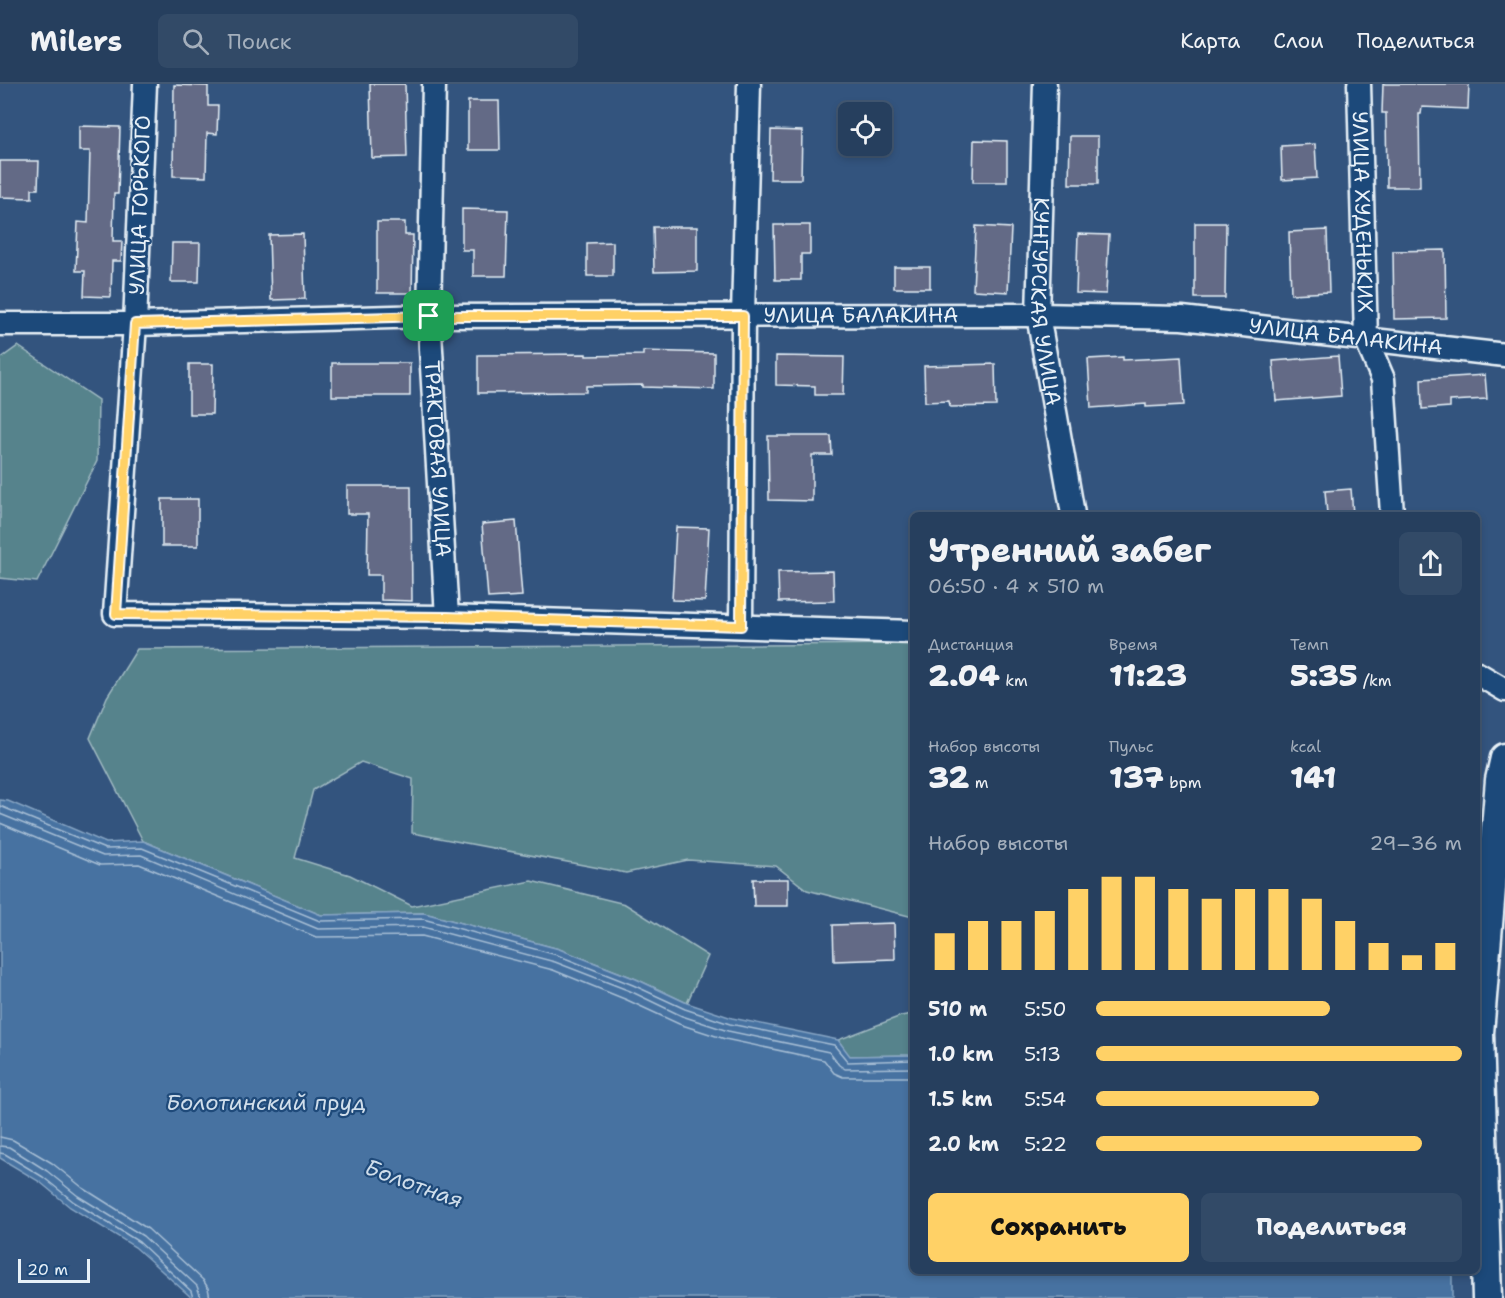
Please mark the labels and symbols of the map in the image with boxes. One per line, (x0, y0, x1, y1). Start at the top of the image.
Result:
street label: УЛИЦА ХУДЕНЬКИХ (1346, 111, 1379, 313)
street label: УЛИЦА ГОРЬКОГО (123, 115, 157, 295)
street label: КУНГУРСКАЯ УЛИЦА (1024, 197, 1068, 408)
pin (403, 290, 454, 341)
street label: УЛИЦА БАЛАКИНА (763, 301, 958, 329)
street label: УЛИЦА БАЛАКИНА (1247, 312, 1444, 362)
street label: ТРАКТОВАЯ УЛИЦА (418, 359, 457, 558)
water label: Болотинский пруд (166, 1088, 366, 1117)
water label: Болотная (361, 1152, 467, 1215)
scale bar (18, 1256, 90, 1284)

